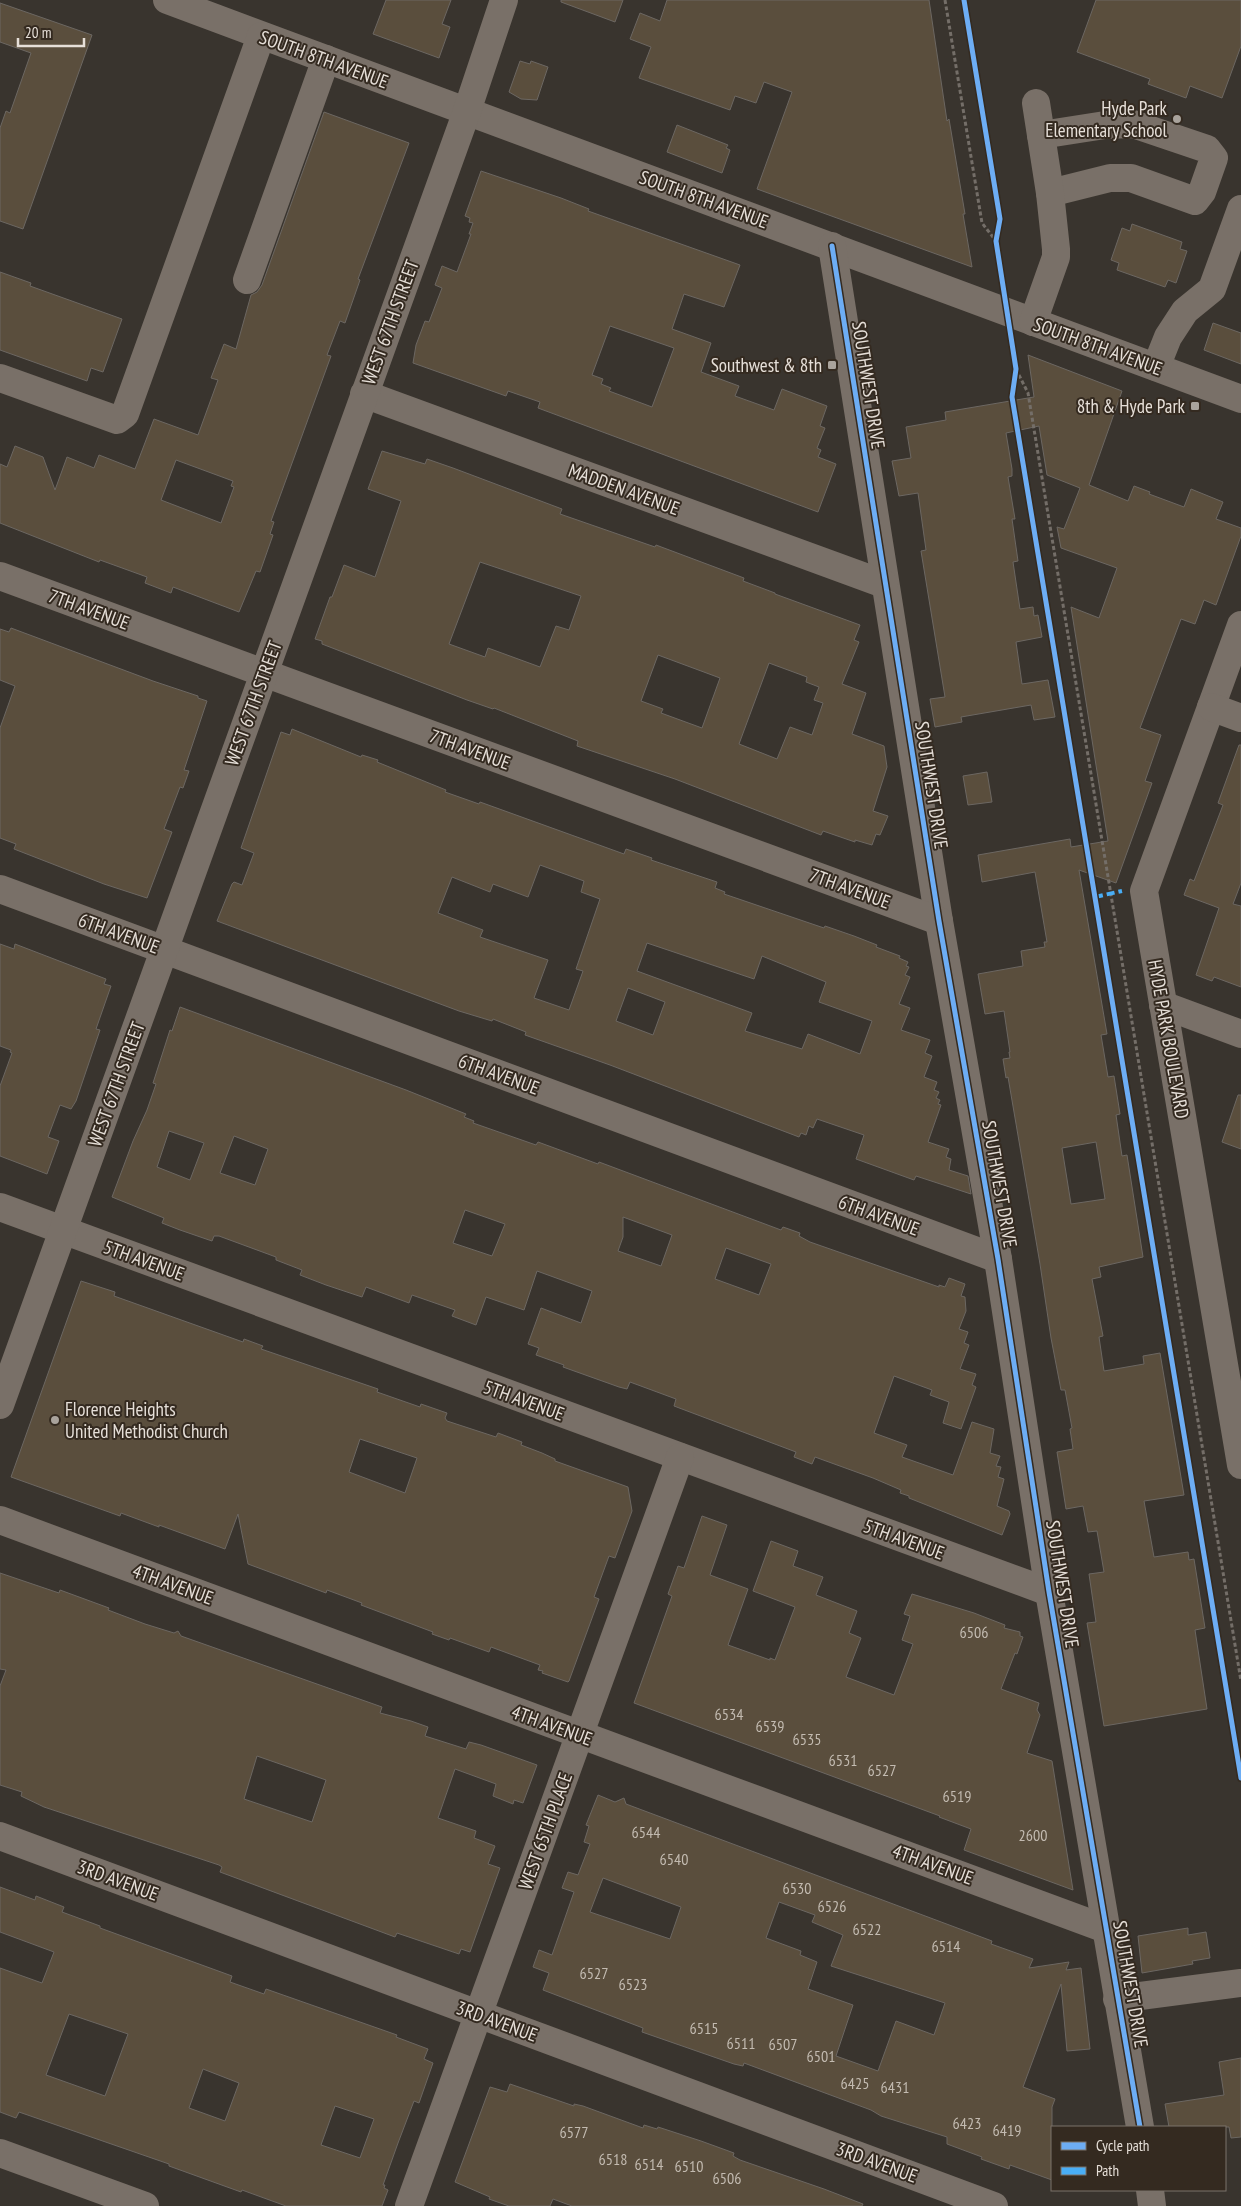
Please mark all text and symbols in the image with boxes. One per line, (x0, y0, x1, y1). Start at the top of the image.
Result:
scale bar (18, 15, 84, 47)
text: 20 m (25, 23, 51, 42)
street label: SOUTH 8TH AVENUE (256, 25, 392, 93)
place label: Hyde Park Elementary School (1045, 96, 1168, 142)
marker: Hyde Park Elementary School (1171, 113, 1183, 125)
street label: SOUTH 8TH AVENUE (636, 165, 772, 233)
street label: WEST 67TH STREET (356, 256, 424, 388)
street label: SOUTH 8TH AVENUE (1030, 312, 1166, 380)
street label: SOUTHWEST DRIVE (847, 320, 891, 450)
place label: Southwest & 8th (711, 353, 822, 377)
marker: Southwest & 8th (826, 359, 838, 371)
place label: 8th & Hyde Park (1077, 394, 1186, 418)
marker: 8th & Hyde Park (1189, 400, 1201, 412)
street label: MADDEN AVENUE (565, 458, 683, 520)
street label: 7TH AVENUE (45, 583, 133, 635)
street label: WEST 67TH STREET (219, 637, 287, 769)
street label: SOUTHWEST DRIVE (910, 720, 954, 850)
street label: 7TH AVENUE (426, 723, 514, 775)
street label: 7TH AVENUE (806, 862, 894, 914)
street label: 6TH AVENUE (75, 907, 163, 959)
street label: HYDE PARK BOULEVARD (1143, 958, 1195, 1120)
street label: WEST 67TH STREET (82, 1018, 150, 1150)
street label: 6TH AVENUE (455, 1048, 543, 1100)
street label: SOUTHWEST DRIVE (977, 1119, 1023, 1249)
street label: 6TH AVENUE (835, 1189, 923, 1241)
street label: 5TH AVENUE (100, 1234, 188, 1286)
street label: 5TH AVENUE (480, 1374, 568, 1426)
place label: Florence Heights United Methodist Church (65, 1397, 228, 1443)
marker: Florence Heights United Methodist Church (49, 1414, 61, 1426)
street label: 5TH AVENUE (860, 1513, 948, 1565)
street label: SOUTHWEST DRIVE (1041, 1519, 1085, 1649)
street label: 4TH AVENUE (129, 1558, 217, 1610)
house number: 6506 (960, 1622, 988, 1642)
street label: 4TH AVENUE (508, 1699, 596, 1751)
house number: 6534 (715, 1704, 743, 1724)
house number: 6539 (756, 1716, 784, 1736)
house number: 6535 (793, 1729, 821, 1749)
house number: 6531 (829, 1750, 857, 1770)
house number: 6527 (868, 1760, 896, 1780)
street label: WEST 65TH PLACE (513, 1769, 577, 1893)
house number: 6519 (943, 1786, 971, 1806)
house number: 6544 (632, 1822, 660, 1842)
house number: 2600 (1019, 1825, 1047, 1845)
street label: 4TH AVENUE (889, 1838, 977, 1890)
house number: 6540 (660, 1849, 688, 1869)
street label: 3RD AVENUE (74, 1854, 162, 1906)
house number: 6530 (783, 1878, 811, 1898)
house number: 6526 (818, 1896, 846, 1916)
house number: 6522 (853, 1919, 881, 1939)
street label: SOUTHWEST DRIVE (1108, 1919, 1154, 2049)
house number: 6514 (932, 1936, 960, 1956)
house number: 6527 (580, 1963, 608, 1983)
house number: 6523 (619, 1974, 647, 1994)
street label: 3RD AVENUE (453, 1995, 541, 2047)
house number: 6515 (690, 2018, 718, 2038)
house number: 6511 (727, 2033, 755, 2053)
house number: 6507 (769, 2034, 797, 2054)
house number: 6501 (807, 2046, 835, 2066)
house number: 6425 (841, 2073, 869, 2093)
house number: 6431 (881, 2077, 909, 2097)
house number: 6423 (953, 2113, 981, 2133)
house number: 6419 (993, 2120, 1021, 2140)
house number: 6577 (560, 2122, 588, 2142)
legend (1051, 2126, 1226, 2191)
street label: 3RD AVENUE (833, 2136, 921, 2188)
text: Cycle path (1096, 2136, 1149, 2155)
house number: 6518 (599, 2149, 627, 2169)
house number: 6514 (635, 2154, 663, 2174)
house number: 6510 (675, 2156, 703, 2176)
text: Path (1096, 2161, 1119, 2180)
house number: 6506 (713, 2168, 741, 2188)

